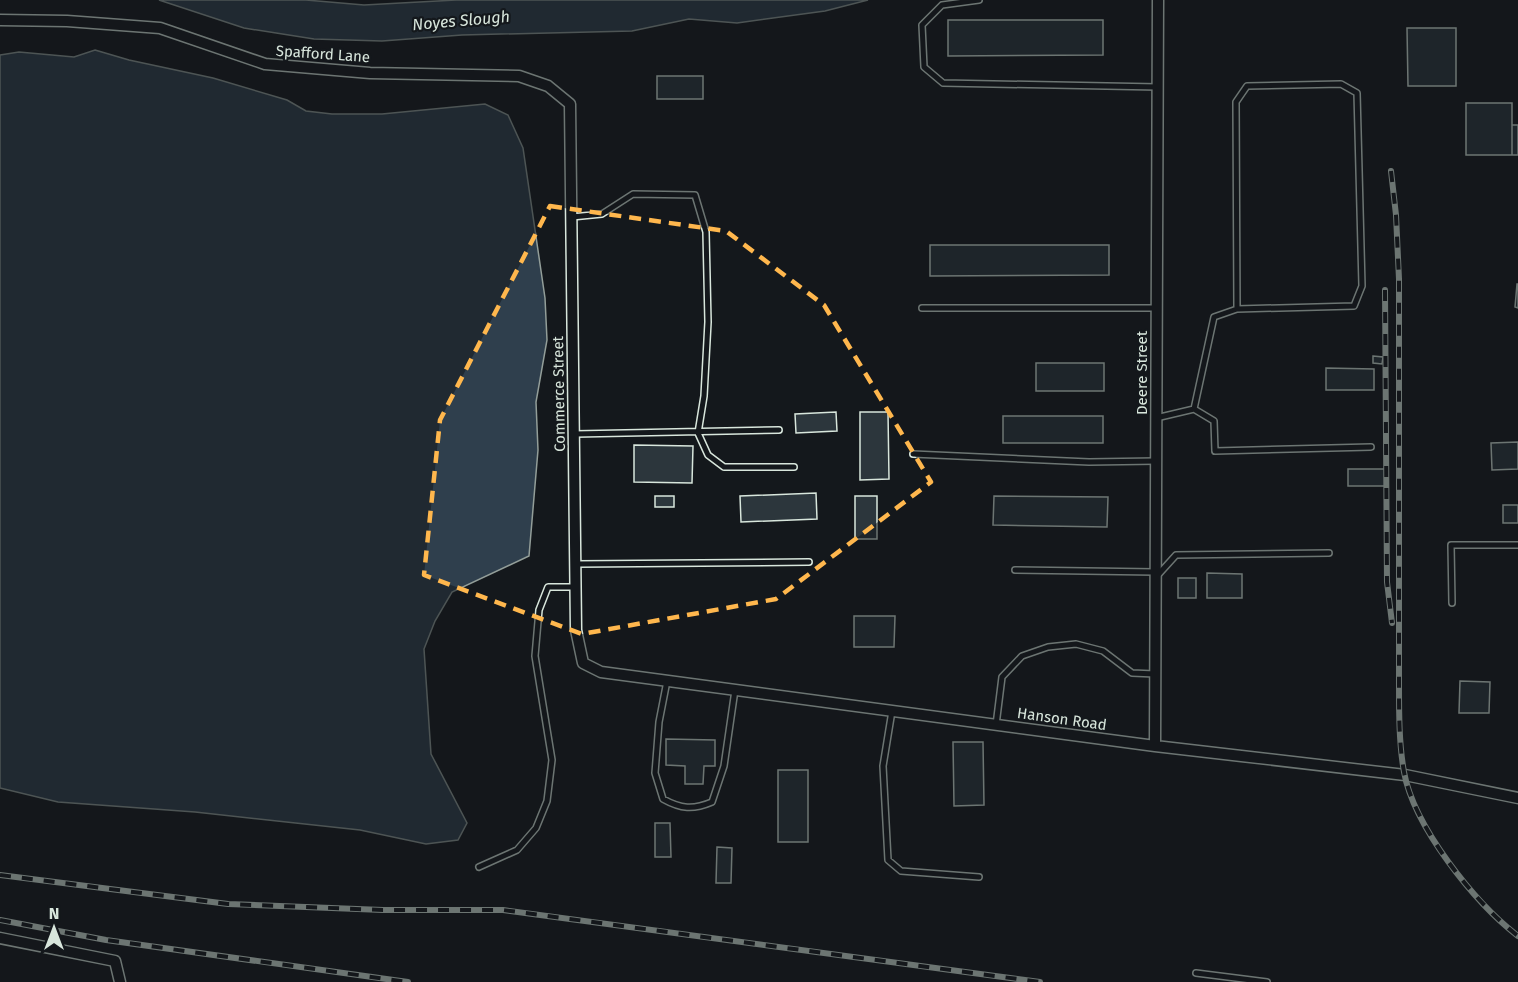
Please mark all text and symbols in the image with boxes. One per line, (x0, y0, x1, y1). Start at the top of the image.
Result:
water label: Noyes Slough (412, 7, 511, 34)
street label: Spafford Lane (275, 42, 371, 66)
street label: Deere Street (1133, 330, 1151, 415)
street label: Commerce Street (549, 335, 569, 452)
street label: Hanson Road (1016, 704, 1108, 734)
north arrow (24, 898, 84, 958)
text: N (49, 904, 59, 923)

